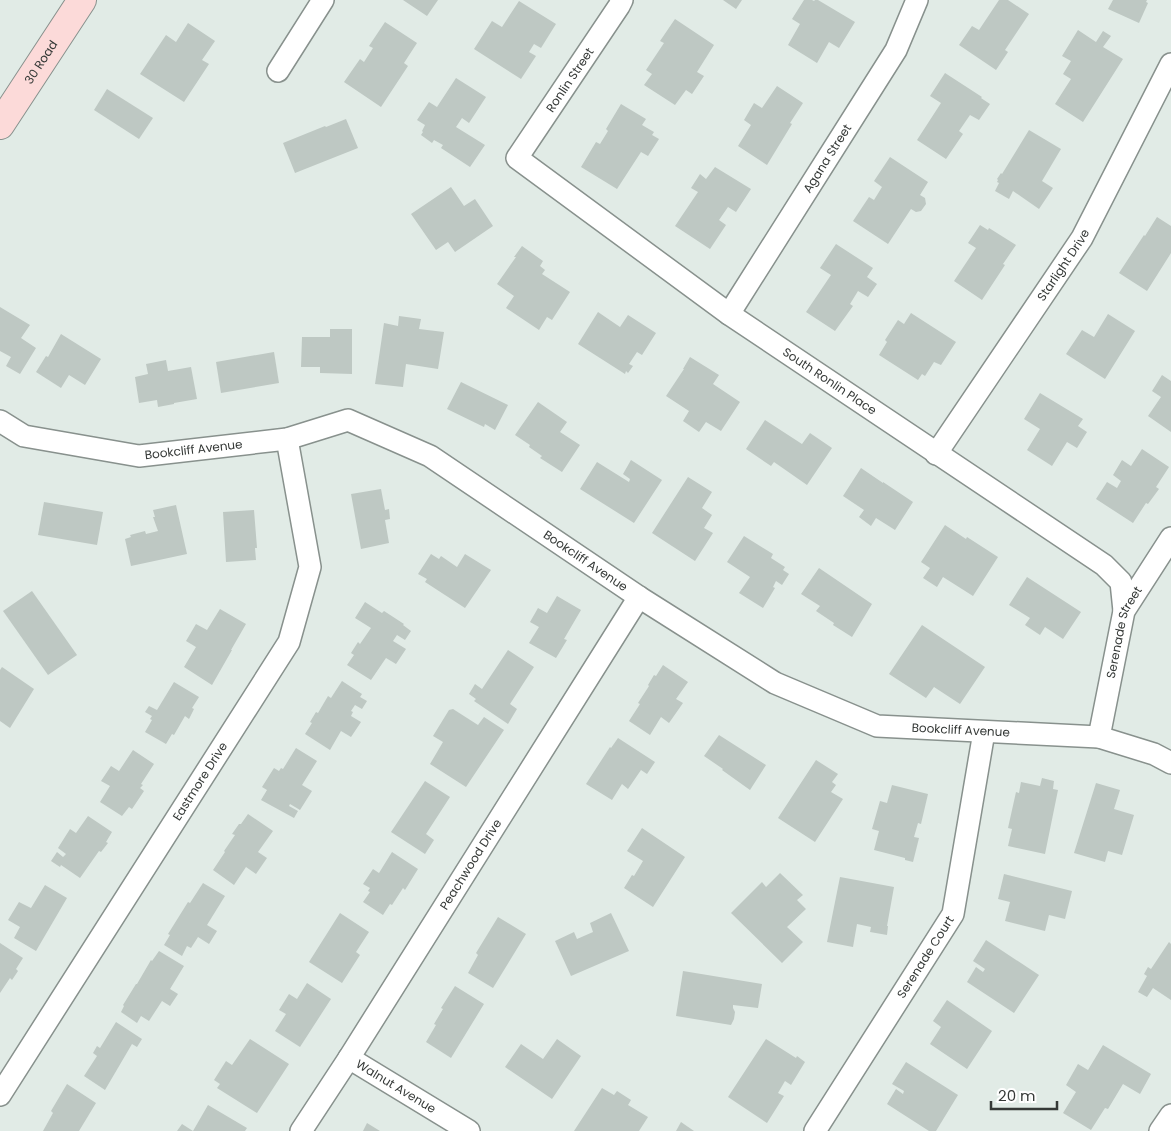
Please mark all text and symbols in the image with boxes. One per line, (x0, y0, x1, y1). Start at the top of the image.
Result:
street label: 30 Road (20, 37, 61, 87)
street label: Ronlin Street (542, 44, 597, 115)
street label: Agana Street (799, 120, 855, 196)
street label: Starlight Drive (1033, 226, 1093, 304)
street label: South Ronlin Place (779, 343, 880, 419)
street label: Bookcliff Avenue (144, 435, 243, 463)
street label: Bookcliff Avenue (540, 526, 631, 595)
street label: Serenade Street (1102, 583, 1146, 680)
street label: Bookcliff Avenue (911, 719, 1010, 741)
street label: Eastmore Drive (168, 739, 231, 824)
street label: Peachwood Drive (435, 816, 505, 913)
street label: Serenade Court (893, 912, 958, 1001)
street label: Walnut Avenue (353, 1055, 439, 1117)
scale bar (991, 1078, 1057, 1110)
text: 20 m (998, 1085, 1036, 1106)

